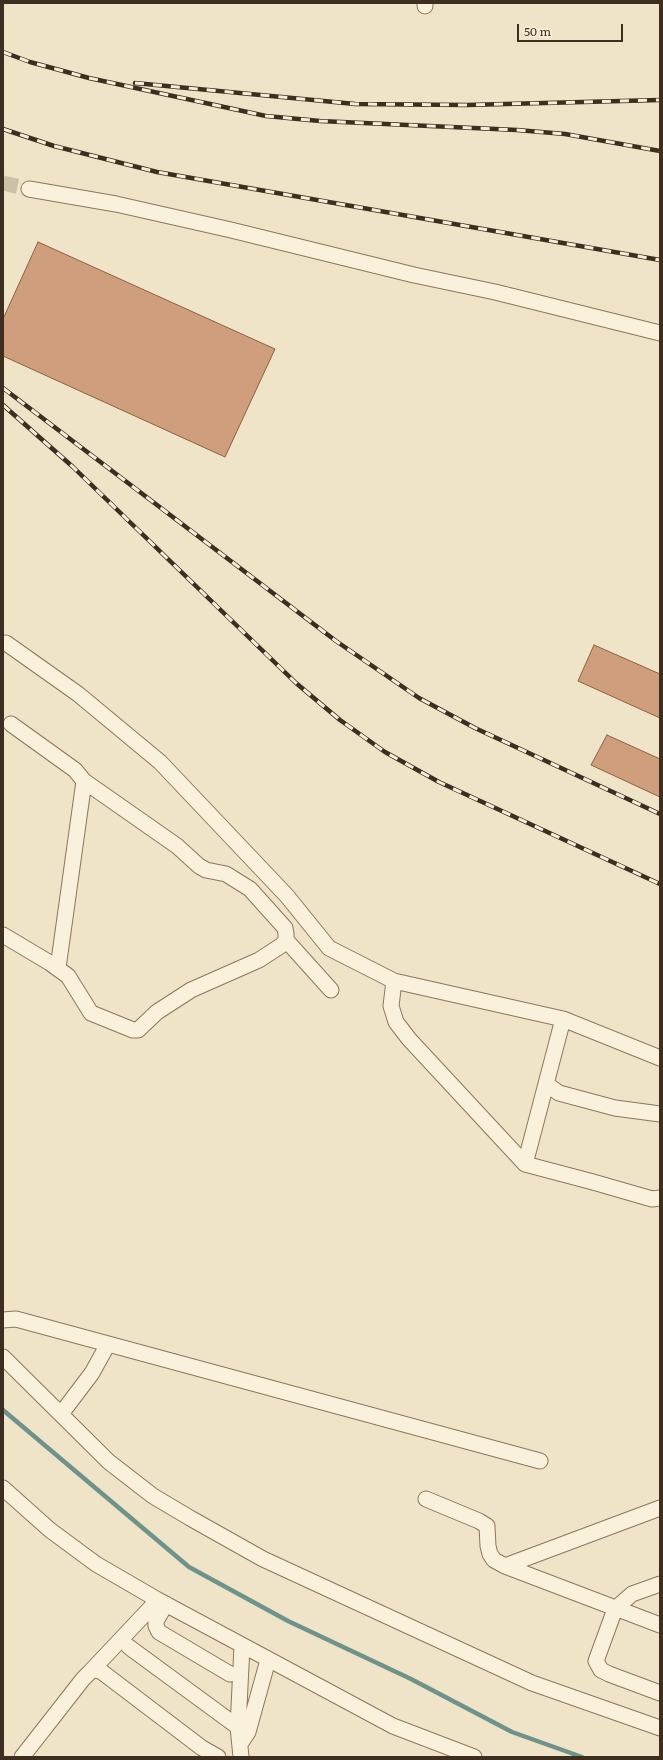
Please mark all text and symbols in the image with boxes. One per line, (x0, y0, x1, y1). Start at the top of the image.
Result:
scale bar (519, 16, 625, 42)
text: 50 m (524, 22, 551, 40)

